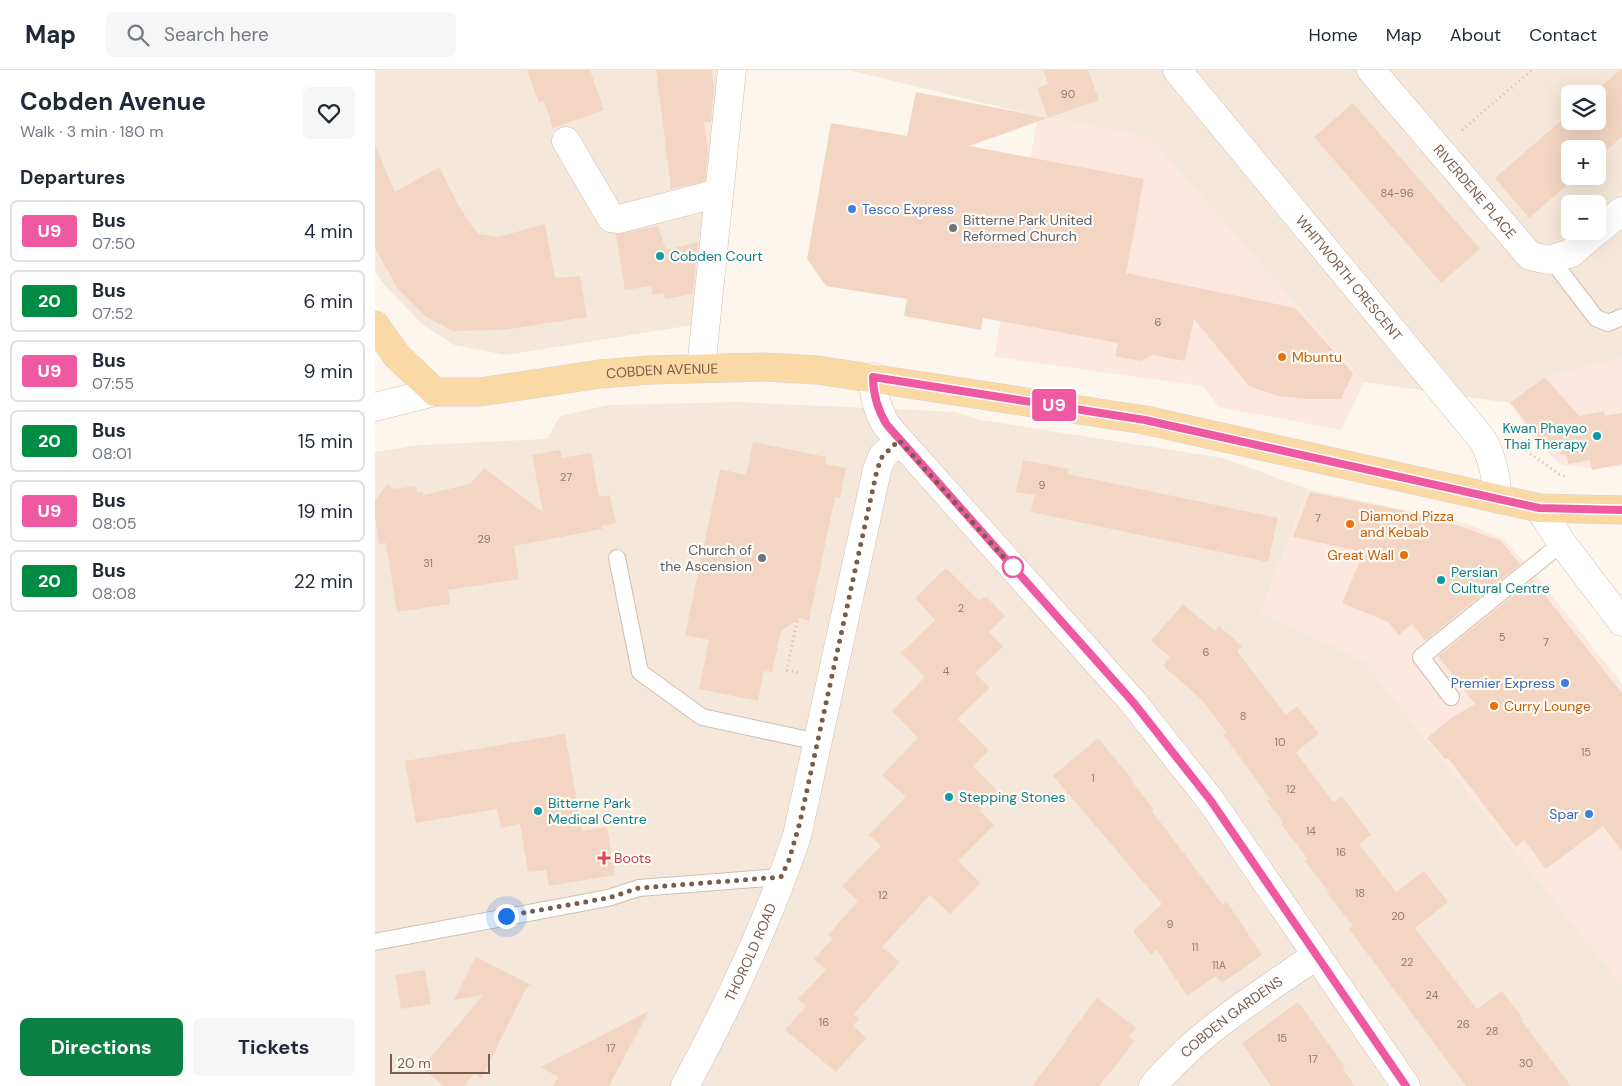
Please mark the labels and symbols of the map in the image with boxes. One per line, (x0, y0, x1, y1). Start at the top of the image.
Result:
house number: 90 (1061, 87, 1075, 101)
street label: RIVERDENE PLACE (1430, 141, 1520, 243)
house number: 84-96 (1380, 186, 1414, 200)
place label: Tesco Express (862, 200, 954, 218)
marker: Tesco Express (846, 203, 858, 215)
place label: Bitterne Park United Reformed Church (963, 211, 1092, 245)
street label: WHITWORTH CRESCENT (1292, 212, 1406, 345)
marker: Bitterne Park United Reformed Church (947, 222, 959, 234)
place label: Cobden Court (670, 247, 763, 265)
marker: Cobden Court (654, 250, 666, 262)
house number: 6 (1155, 315, 1162, 329)
place label: Mbuntu (1292, 348, 1342, 366)
marker: Mbuntu (1276, 351, 1288, 363)
street label: COBDEN AVENUE (605, 359, 719, 382)
line badge: U9 (1031, 389, 1077, 421)
place label: Kwan Phayao Thai Therapy (1503, 419, 1587, 453)
marker: Kwan Phayao Thai Therapy (1591, 430, 1603, 442)
house number: 27 (560, 470, 572, 484)
house number: 9 (1039, 478, 1046, 492)
place label: Diamond Pizza and Kebab (1360, 507, 1454, 541)
house number: 7 (1315, 511, 1321, 525)
marker: Diamond Pizza and Kebab (1344, 518, 1356, 530)
house number: 29 (477, 532, 491, 546)
place label: Church of the Ascension (660, 541, 752, 575)
place label: Great Wall (1327, 546, 1394, 564)
marker: Great Wall (1398, 549, 1410, 561)
marker: Church of the Ascension (756, 552, 768, 564)
house number: 31 (423, 556, 433, 570)
unlabelled marker (1002, 556, 1024, 578)
place label: Persian Cultural Centre (1451, 563, 1550, 597)
marker: Persian Cultural Centre (1435, 574, 1447, 586)
house number: 2 (958, 601, 964, 615)
house number: 5 (1499, 630, 1506, 644)
house number: 7 (1543, 635, 1549, 649)
house number: 6 (1203, 645, 1210, 659)
house number: 4 (943, 664, 950, 678)
place label: Premier Express (1451, 674, 1555, 692)
marker: Premier Express (1559, 677, 1571, 689)
place label: Curry Lounge (1504, 697, 1591, 715)
marker: Curry Lounge (1488, 700, 1500, 712)
house number: 8 (1240, 709, 1246, 723)
house number: 10 (1275, 735, 1285, 749)
house number: 15 (1581, 745, 1591, 759)
house number: 1 (1091, 771, 1095, 785)
house number: 12 (1286, 782, 1296, 796)
place label: Stepping Stones (959, 788, 1066, 806)
marker: Stepping Stones (943, 791, 955, 803)
place label: Bitterne Park Medical Centre (548, 794, 647, 828)
marker: Bitterne Park Medical Centre (532, 805, 544, 817)
place label: Spar (1549, 805, 1579, 823)
marker: Spar (1583, 808, 1595, 820)
house number: 14 (1306, 824, 1316, 838)
house number: 16 (1336, 845, 1346, 859)
place label: Boots (614, 849, 651, 867)
marker: Boots (598, 852, 610, 864)
house number: 18 (1355, 886, 1365, 900)
house number: 12 (878, 888, 888, 902)
street label: THOROLD ROAD (721, 901, 780, 1004)
your location (494, 904, 519, 929)
house number: 20 (1391, 909, 1405, 923)
house number: 9 (1167, 917, 1174, 931)
house number: 11 (1192, 940, 1198, 954)
house number: 22 (1401, 955, 1413, 969)
house number: 11A (1212, 958, 1226, 972)
street label: COBDEN GARDENS (1176, 972, 1286, 1061)
house number: 24 (1426, 988, 1439, 1002)
house number: 16 (819, 1015, 829, 1029)
house number: 26 (1456, 1017, 1470, 1031)
house number: 28 (1486, 1024, 1498, 1038)
house number: 15 (1277, 1031, 1287, 1045)
house number: 17 (606, 1041, 616, 1055)
scale bar (390, 1051, 490, 1074)
house number: 17 (1308, 1052, 1318, 1066)
house number: 30 (1519, 1056, 1533, 1070)

